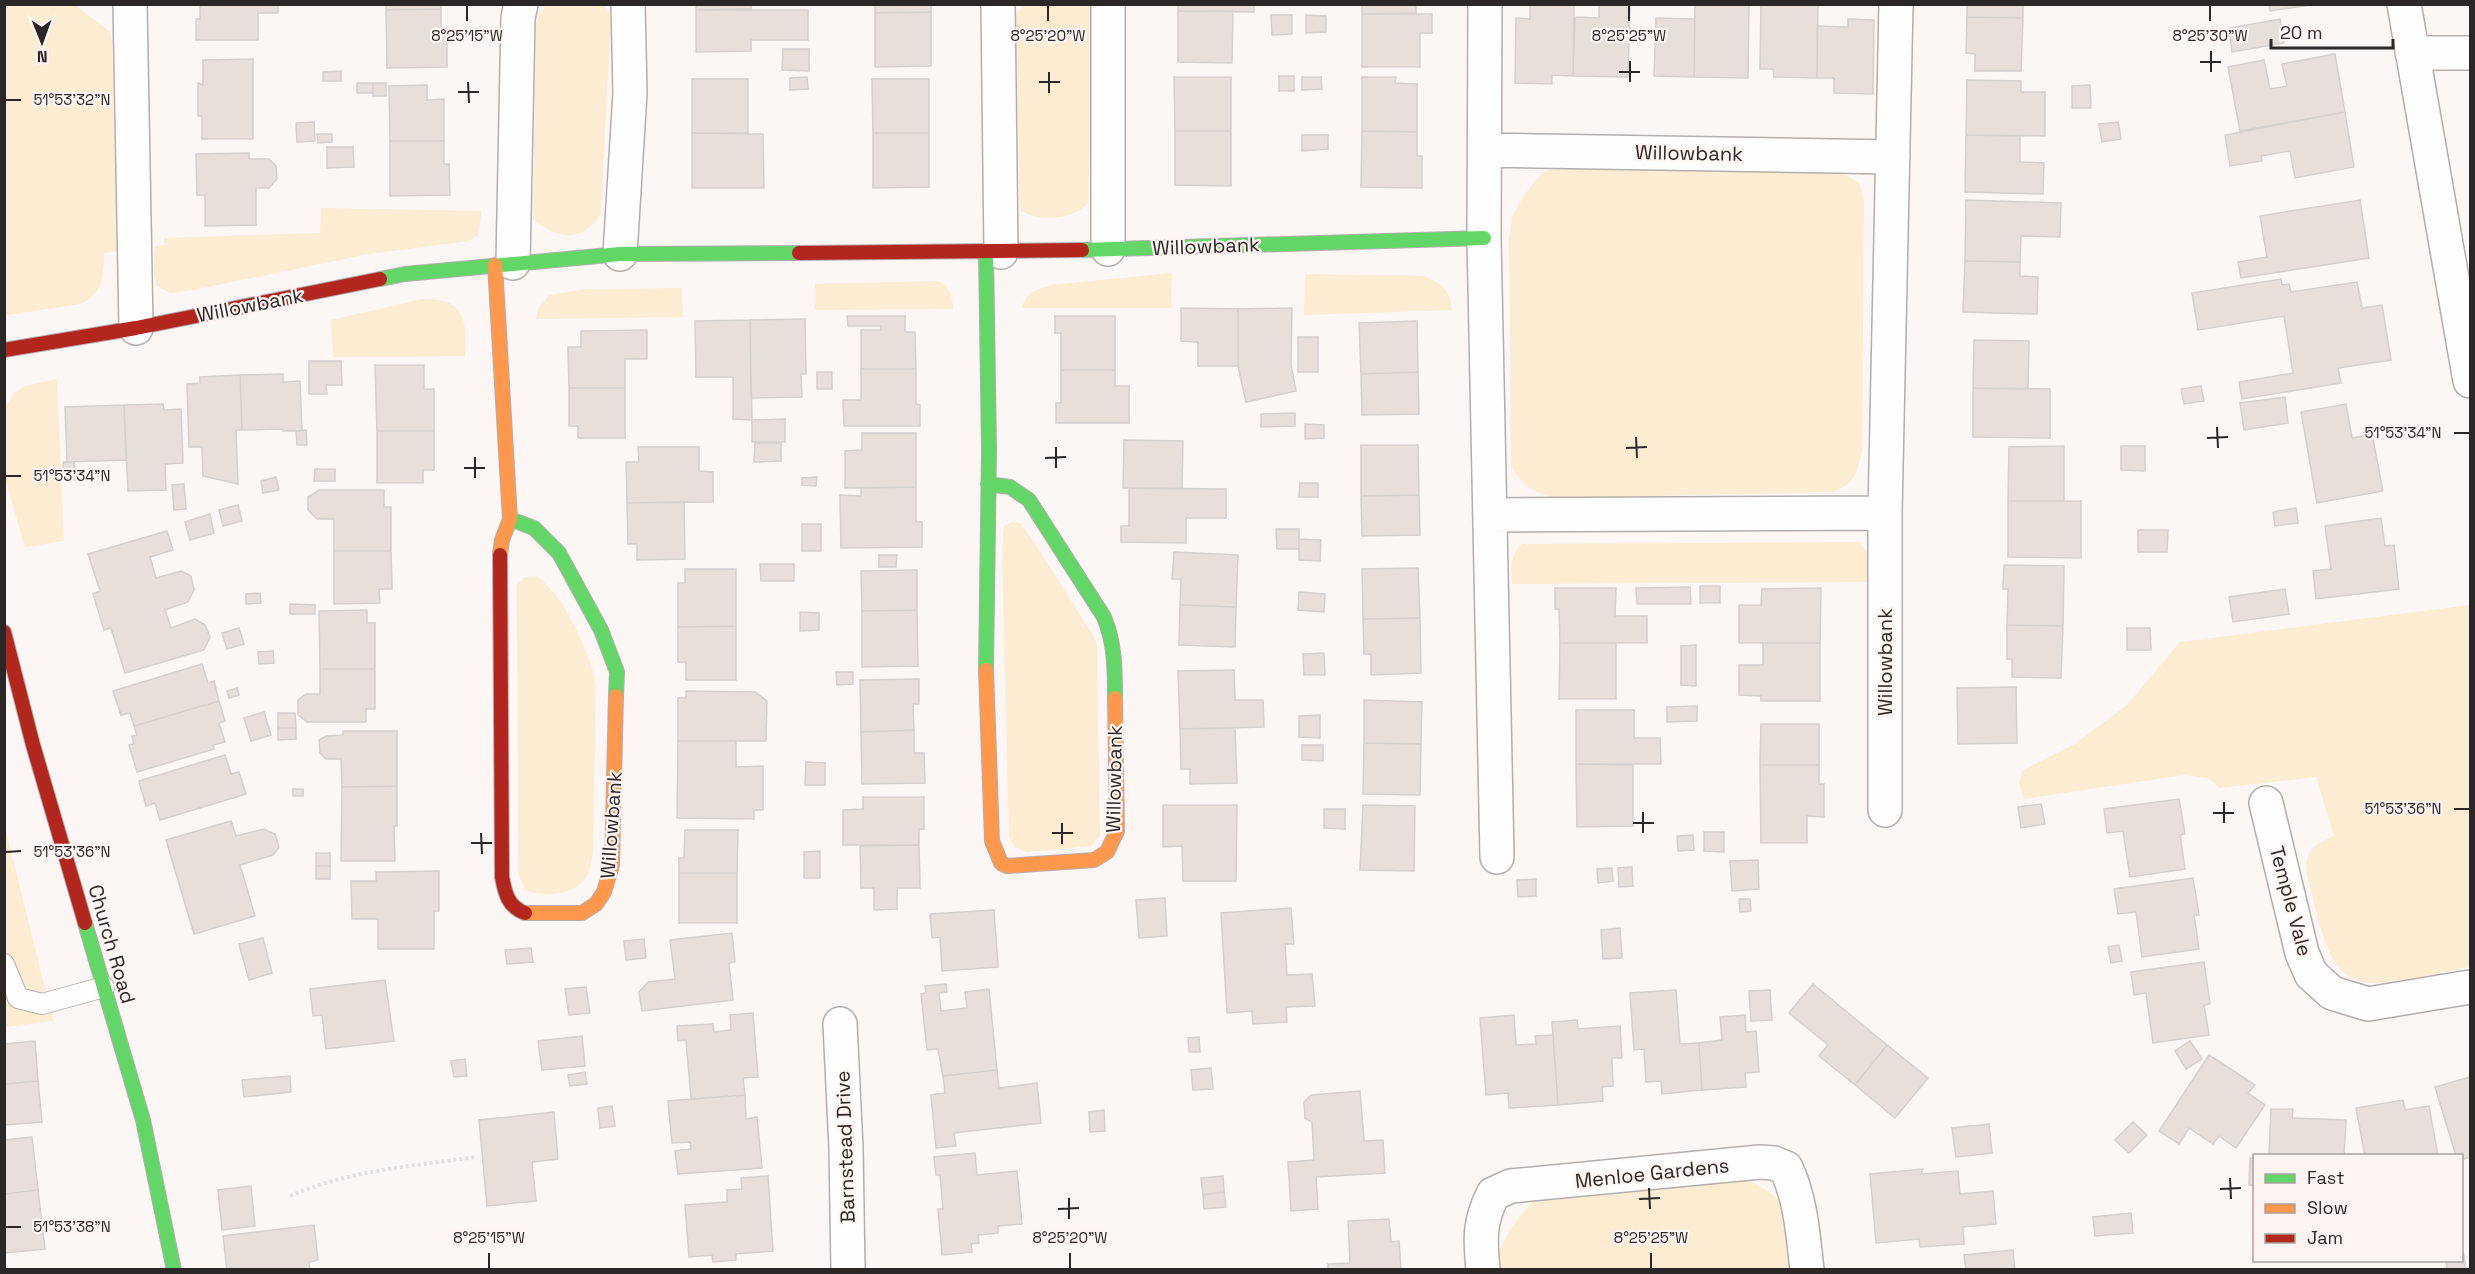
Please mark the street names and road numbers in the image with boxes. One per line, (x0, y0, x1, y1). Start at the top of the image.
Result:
street label: Willowbank (1635, 139, 1743, 167)
street label: Willowbank (1152, 231, 1261, 261)
street label: Willowbank (195, 282, 306, 328)
street label: Willowbank (1872, 608, 1898, 716)
street label: Willowbank (1100, 725, 1128, 833)
street label: Willowbank (594, 770, 628, 880)
street label: Temple Vale (2264, 843, 2318, 959)
street label: Church Road (83, 881, 141, 1007)
street label: Barnstead Drive (829, 1070, 861, 1224)
street label: Menloe Gardens (1574, 1152, 1730, 1194)

